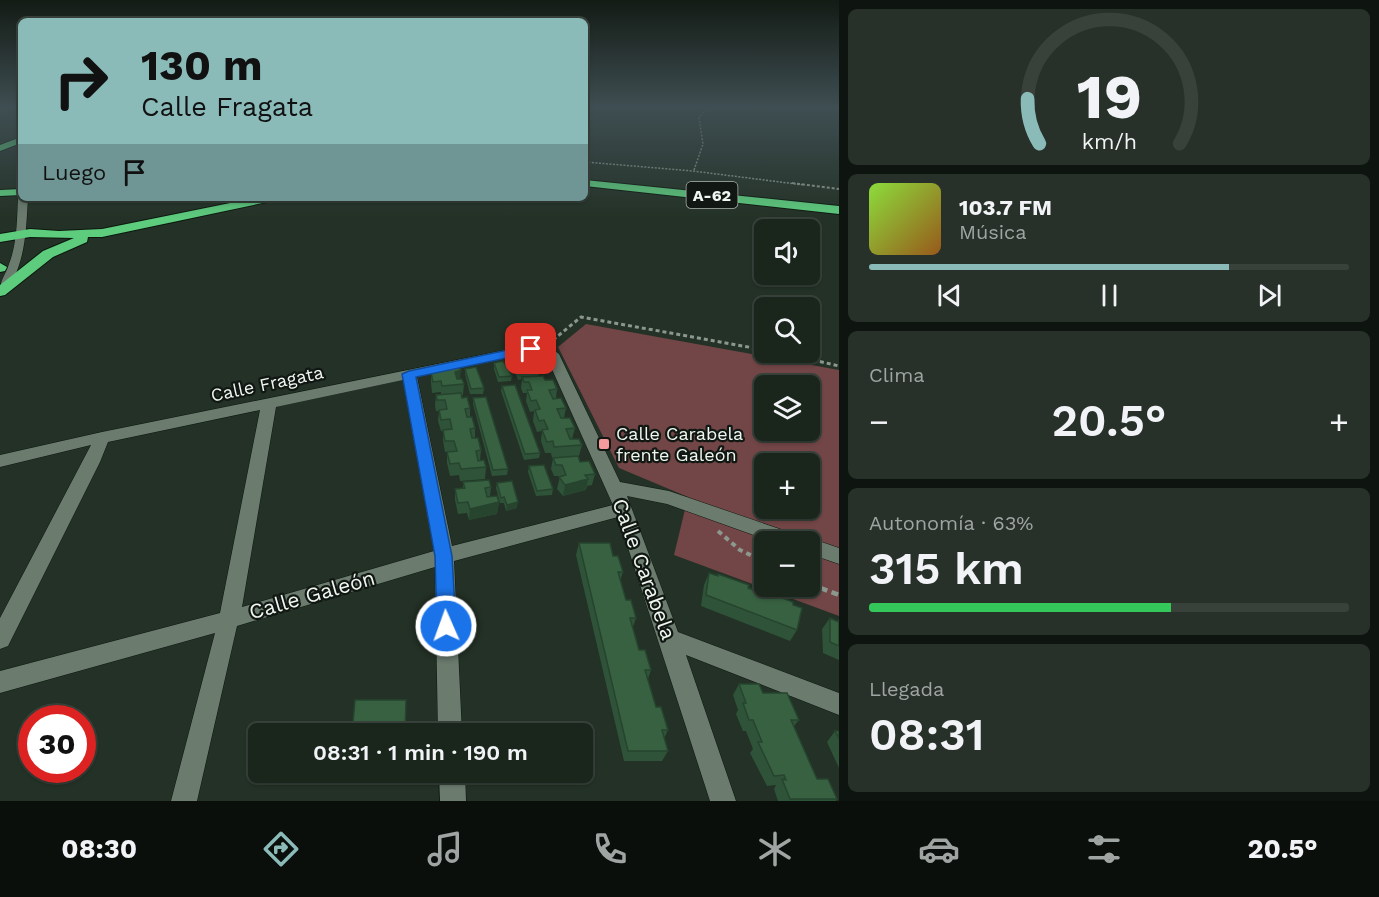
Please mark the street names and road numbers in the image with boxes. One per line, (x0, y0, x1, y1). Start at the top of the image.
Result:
road number: A-62 (686, 182, 738, 208)
street label: Calle Fragata (209, 361, 325, 406)
street label: Calle Carabela (607, 495, 682, 643)
street label: Calle Galeón (246, 565, 378, 624)

